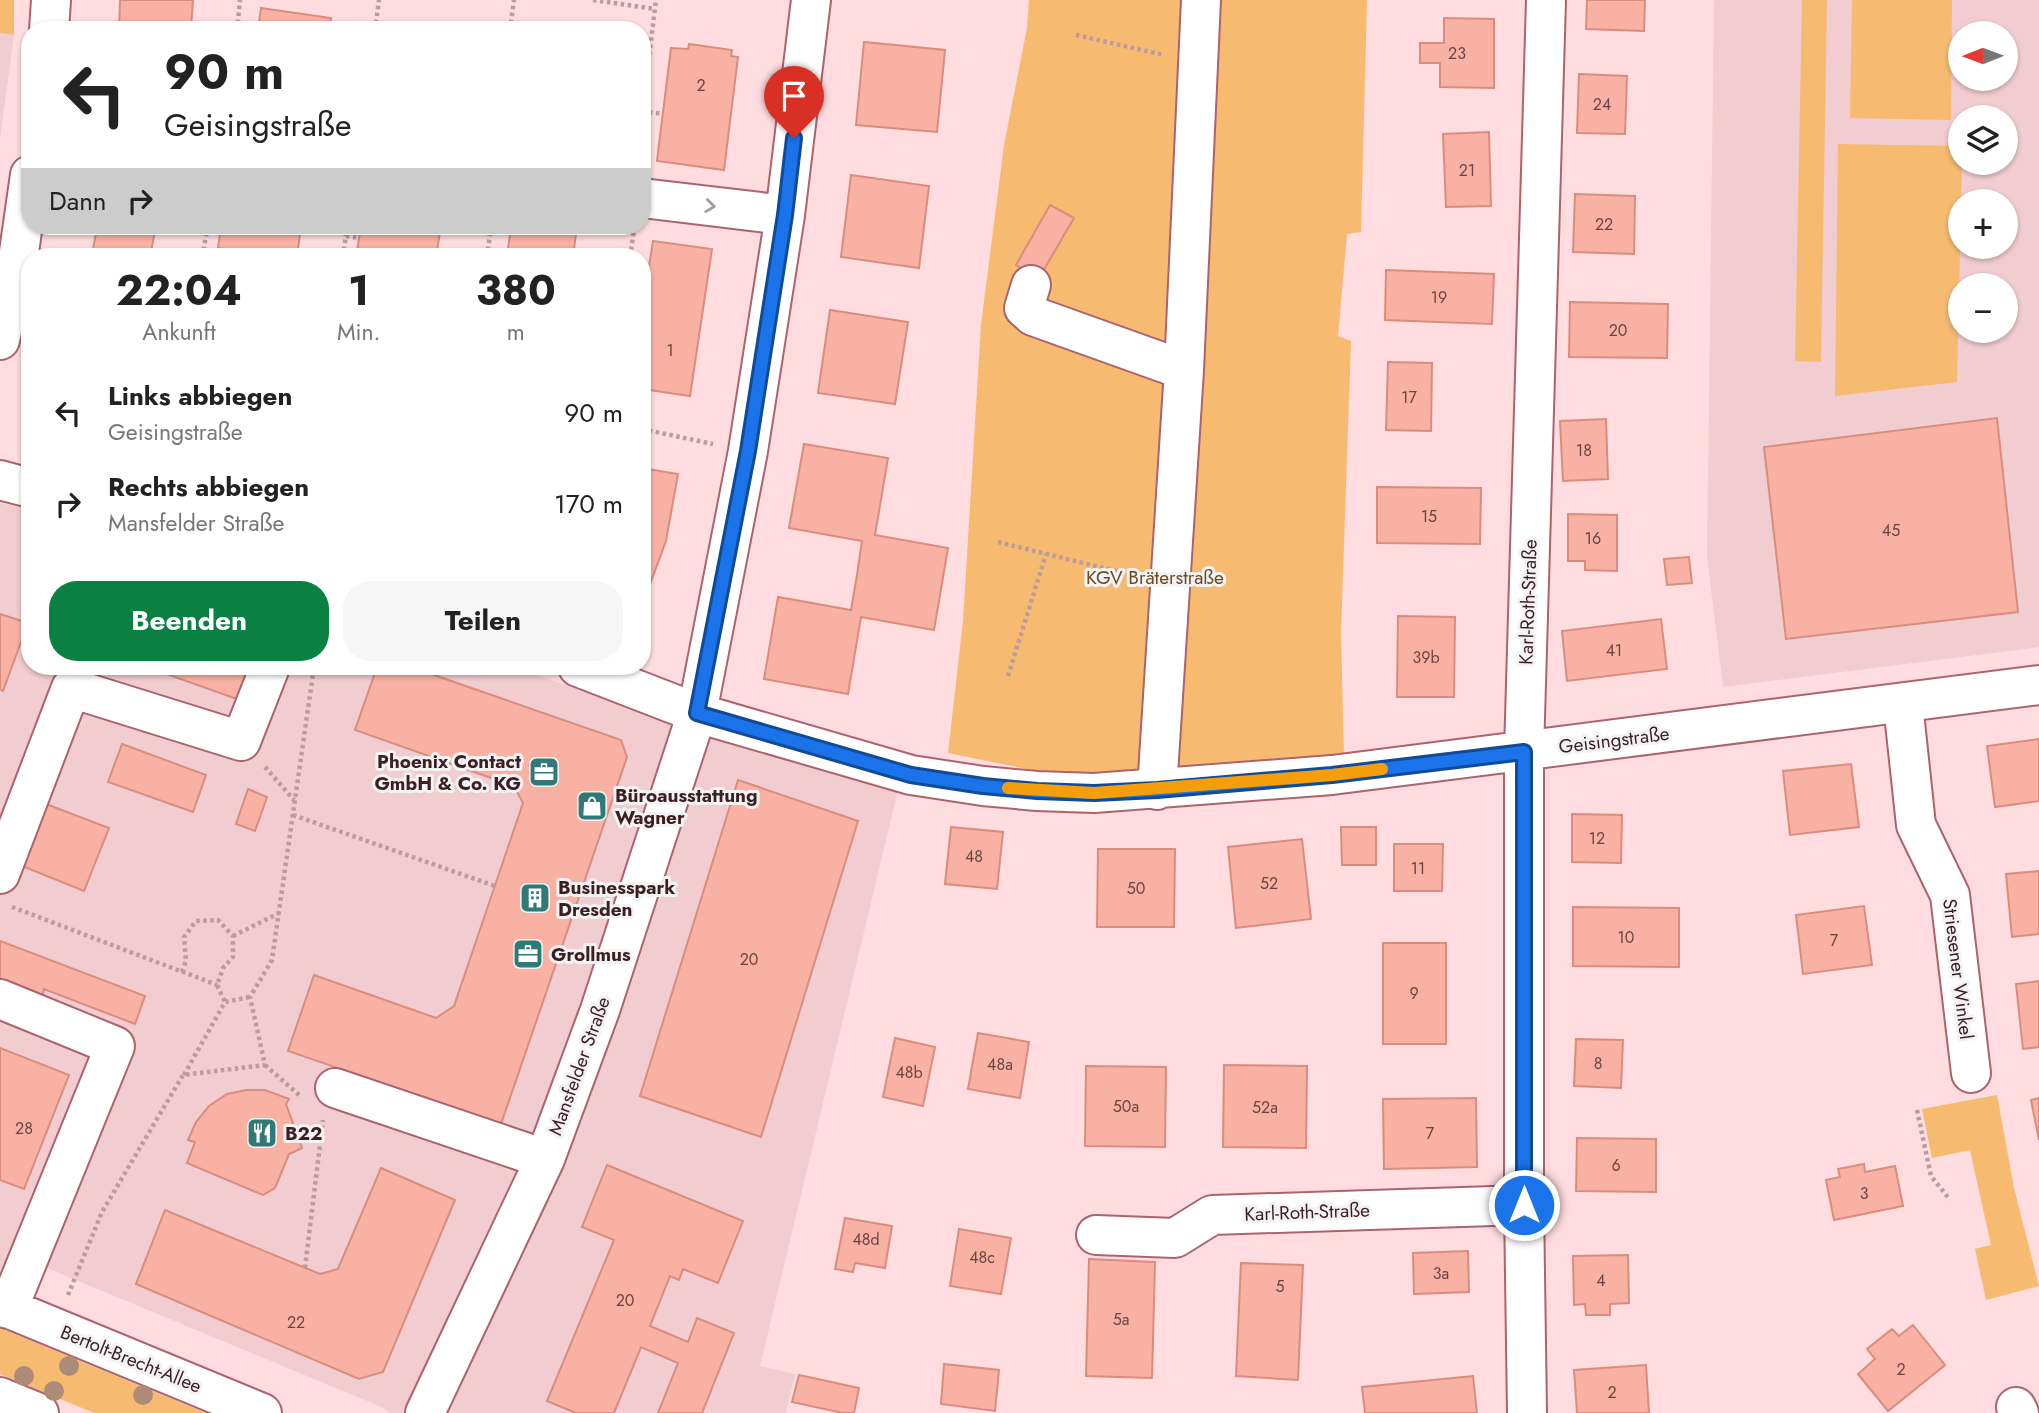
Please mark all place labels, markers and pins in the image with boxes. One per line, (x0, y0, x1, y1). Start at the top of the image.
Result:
pin (764, 66, 824, 138)
place label: Phoenix Contact GmbH & Co. KG (374, 748, 521, 797)
office icon: Phoenix Contact GmbH & Co. KG (527, 755, 561, 789)
place label: Büroausstattung Wagner (615, 782, 758, 831)
shop icon: Büroausstattung Wagner (575, 789, 609, 823)
place label: Businesspark Dresden (558, 874, 675, 923)
building icon: Businesspark Dresden (518, 881, 552, 915)
office icon: Grollmus (511, 937, 545, 971)
place label: Grollmus (551, 941, 631, 968)
restaurant icon: B22 (245, 1116, 279, 1150)
place label: B22 (285, 1120, 323, 1147)

